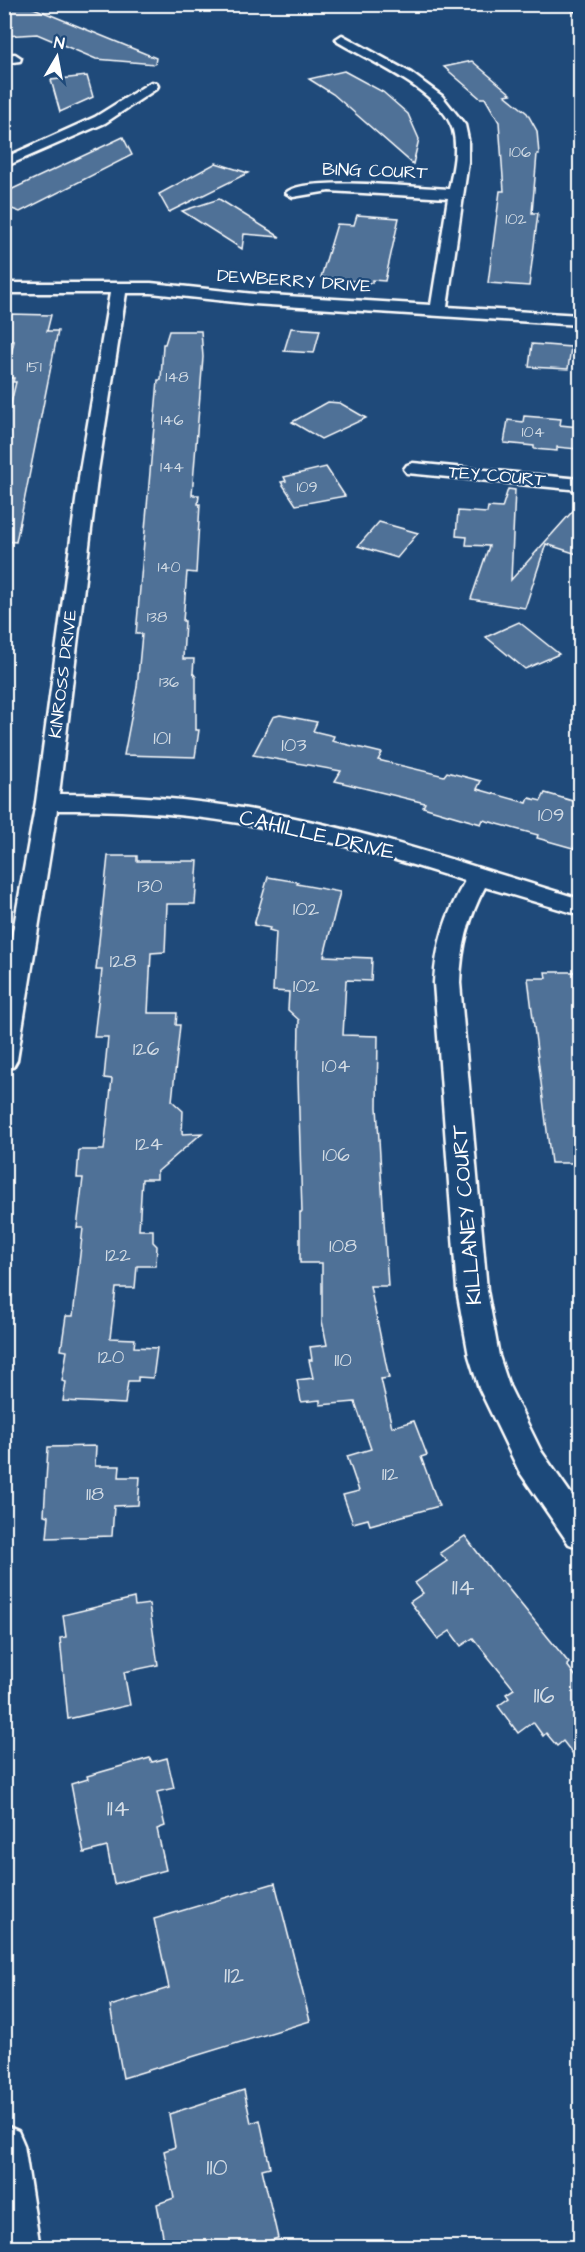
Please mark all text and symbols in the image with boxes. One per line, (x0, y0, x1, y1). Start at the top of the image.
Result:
north arrow (27, 27, 87, 87)
text: N (53, 32, 66, 55)
house number: 106 (509, 141, 531, 163)
street label: BING COURT (322, 157, 429, 185)
house number: 102 (505, 208, 527, 230)
street label: DEWBERRY DRIVE (216, 263, 372, 299)
house number: 151 (26, 356, 42, 378)
house number: 148 (165, 366, 189, 388)
house number: 146 (161, 409, 183, 431)
house number: 104 (521, 421, 545, 443)
house number: 144 (160, 456, 184, 478)
street label: TEY COURT (447, 459, 548, 493)
house number: 109 (296, 476, 318, 498)
house number: 140 (157, 556, 181, 578)
house number: 138 (147, 606, 167, 628)
street label: KINROSS DRIVE (43, 608, 83, 740)
house number: 136 (159, 671, 179, 693)
house number: 101 (153, 724, 171, 752)
house number: 103 (281, 731, 307, 759)
house number: 109 (538, 801, 564, 829)
street label: CAHILLE DRIVE (236, 802, 398, 868)
house number: 130 (137, 872, 163, 900)
house number: 102 (293, 895, 320, 923)
house number: 128 (110, 947, 137, 975)
house number: 102 (293, 972, 320, 1000)
house number: 126 (133, 1035, 160, 1063)
house number: 104 (322, 1052, 351, 1080)
street label: KILLANEY COURT (444, 1123, 490, 1306)
house number: 124 (135, 1130, 163, 1158)
house number: 106 (322, 1141, 350, 1169)
house number: 108 (329, 1232, 357, 1260)
house number: 122 (105, 1241, 131, 1269)
house number: 120 (98, 1343, 125, 1371)
house number: 110 (334, 1346, 352, 1374)
house number: 112 (382, 1460, 399, 1488)
house number: 118 (86, 1480, 104, 1508)
house number: 114 (452, 1571, 474, 1605)
house number: 116 (533, 1679, 555, 1713)
house number: 114 (107, 1792, 129, 1826)
house number: 112 (224, 1959, 244, 1993)
house number: 110 (206, 2151, 228, 2185)

